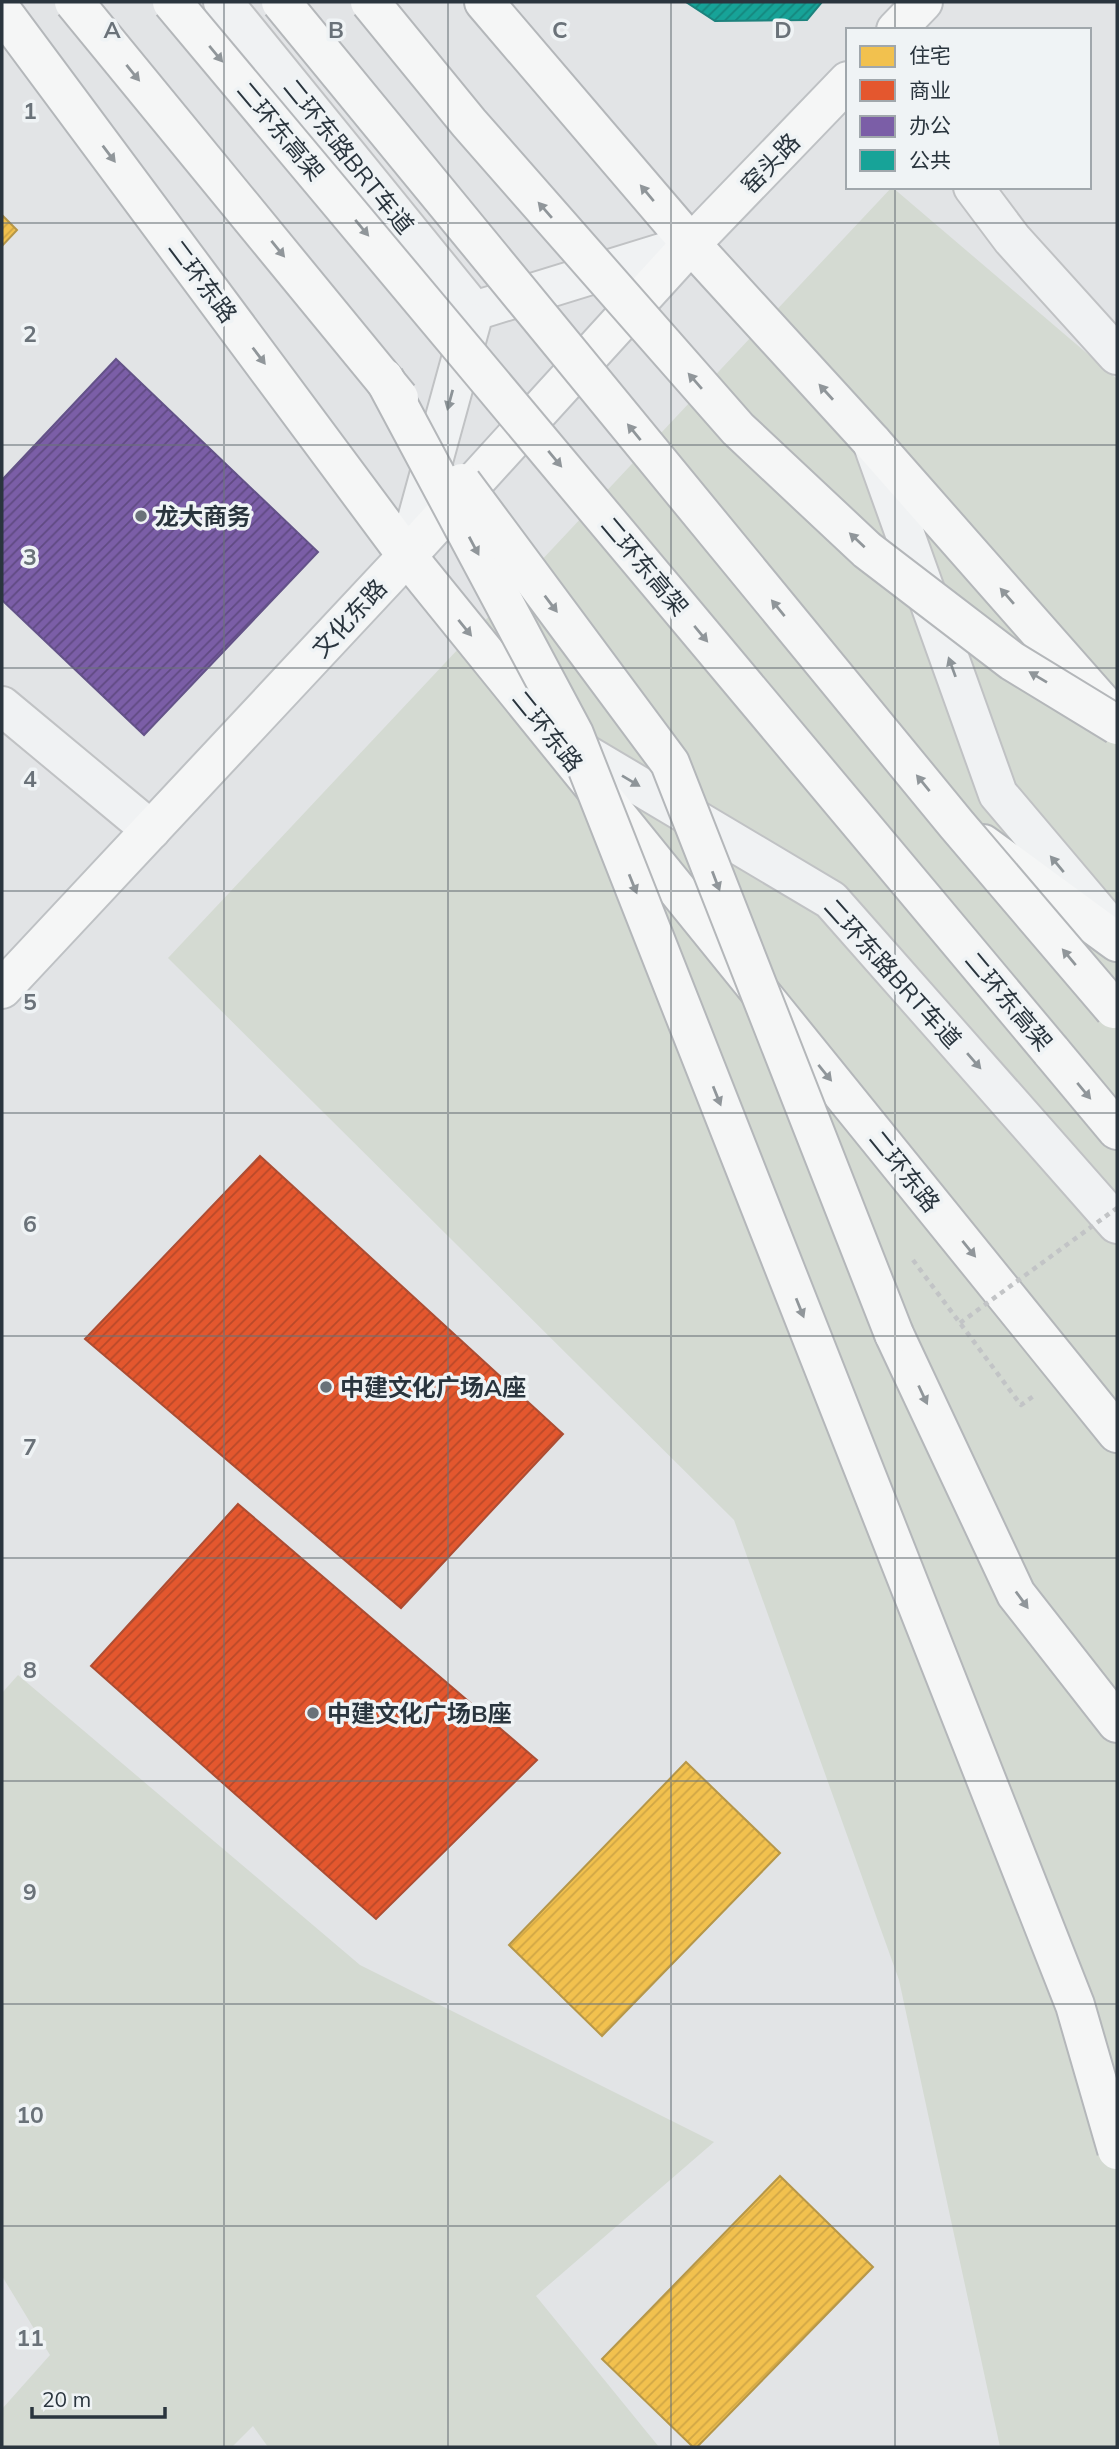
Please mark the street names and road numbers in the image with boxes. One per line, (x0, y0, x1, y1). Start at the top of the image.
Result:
street label: 二环东路BRT车道 (277, 72, 421, 240)
street label: 二环东高架 (231, 75, 331, 187)
street label: 窑头路 (734, 127, 806, 199)
street label: 二环东路 (162, 234, 244, 328)
street label: 二环东高架 (595, 510, 695, 622)
street label: 文化东路 (305, 573, 393, 663)
street label: 二环东路 (506, 684, 590, 778)
street label: 二环东路BRT车道 (818, 892, 968, 1054)
street label: 二环东高架 (959, 945, 1059, 1057)
street label: 二环东路 (863, 1124, 947, 1218)

